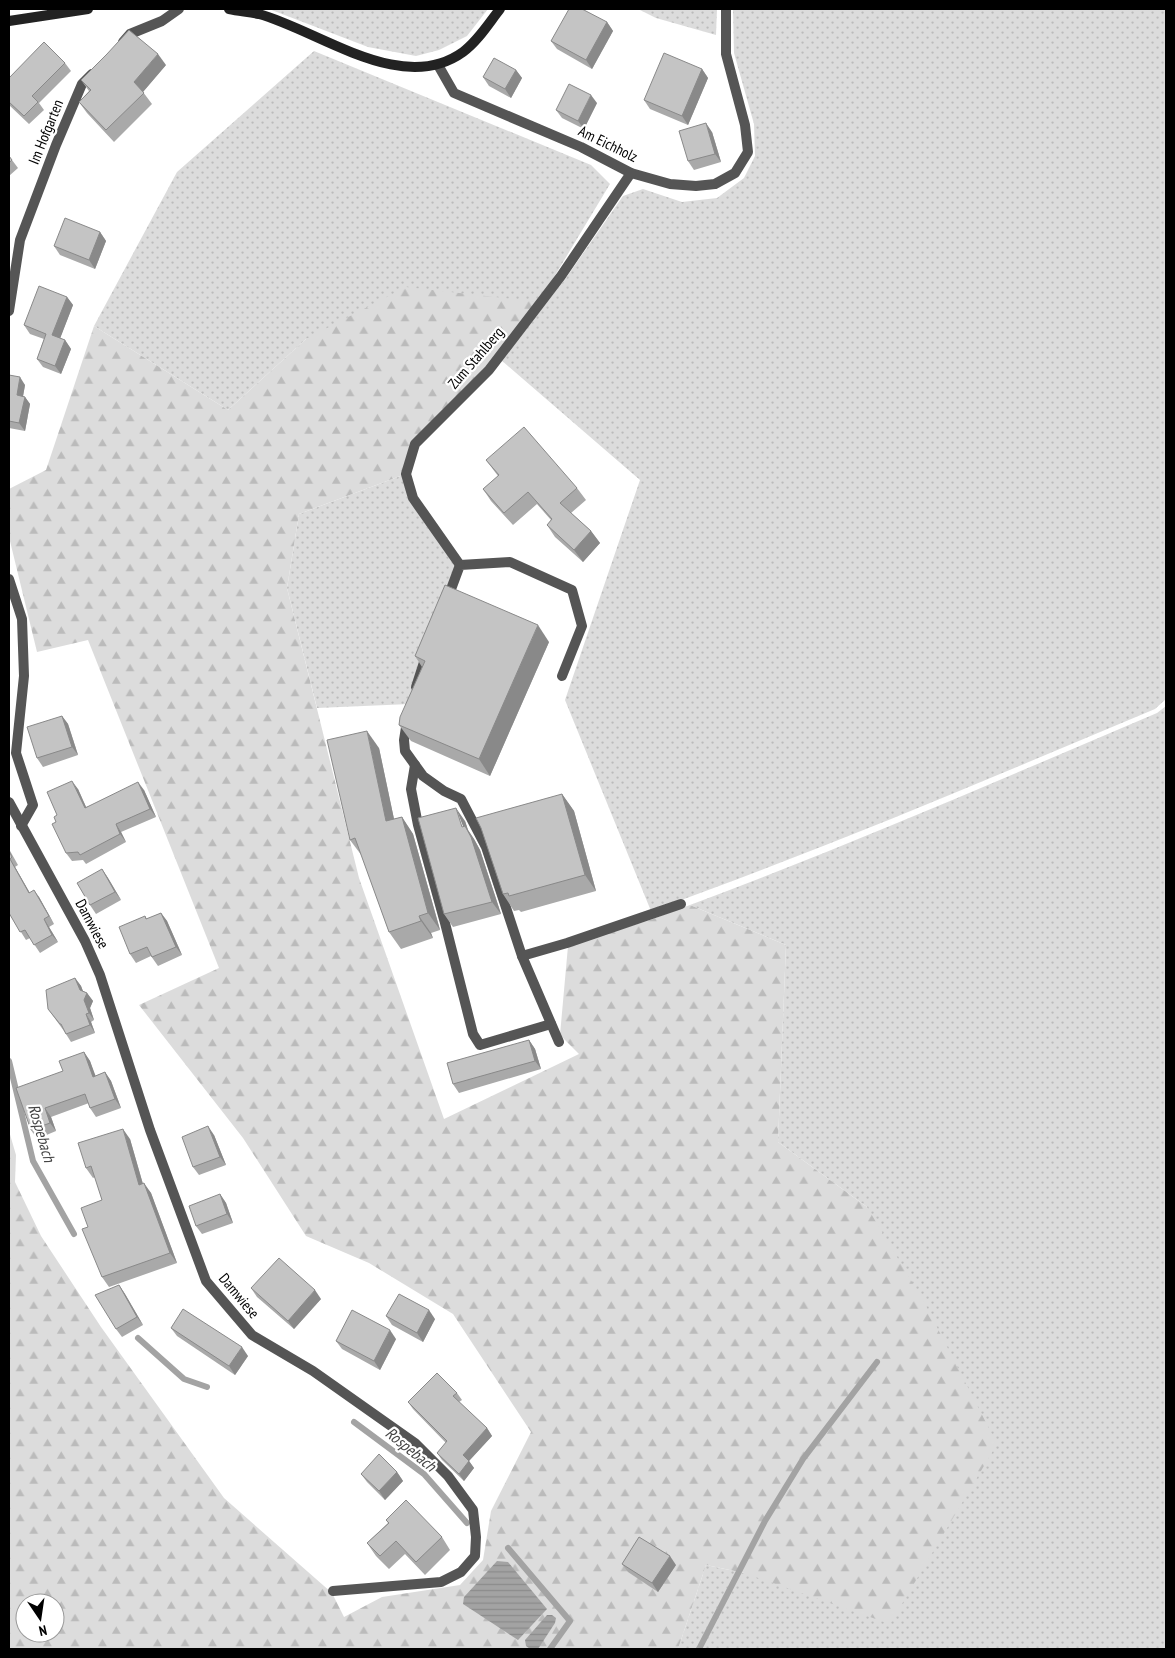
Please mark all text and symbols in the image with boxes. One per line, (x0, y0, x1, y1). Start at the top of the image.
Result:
street label: Im Hofgarten (24, 97, 67, 167)
street label: Am Eichholz (575, 121, 641, 166)
street label: Zum Stahlberg (444, 323, 508, 392)
street label: Damwiese (72, 896, 113, 952)
water label: Rospebach (24, 1102, 60, 1165)
street label: Damwiese (215, 1269, 264, 1322)
water label: Rospebach (382, 1423, 441, 1476)
north arrow (15, 1593, 65, 1643)
text: N (37, 1621, 49, 1640)

